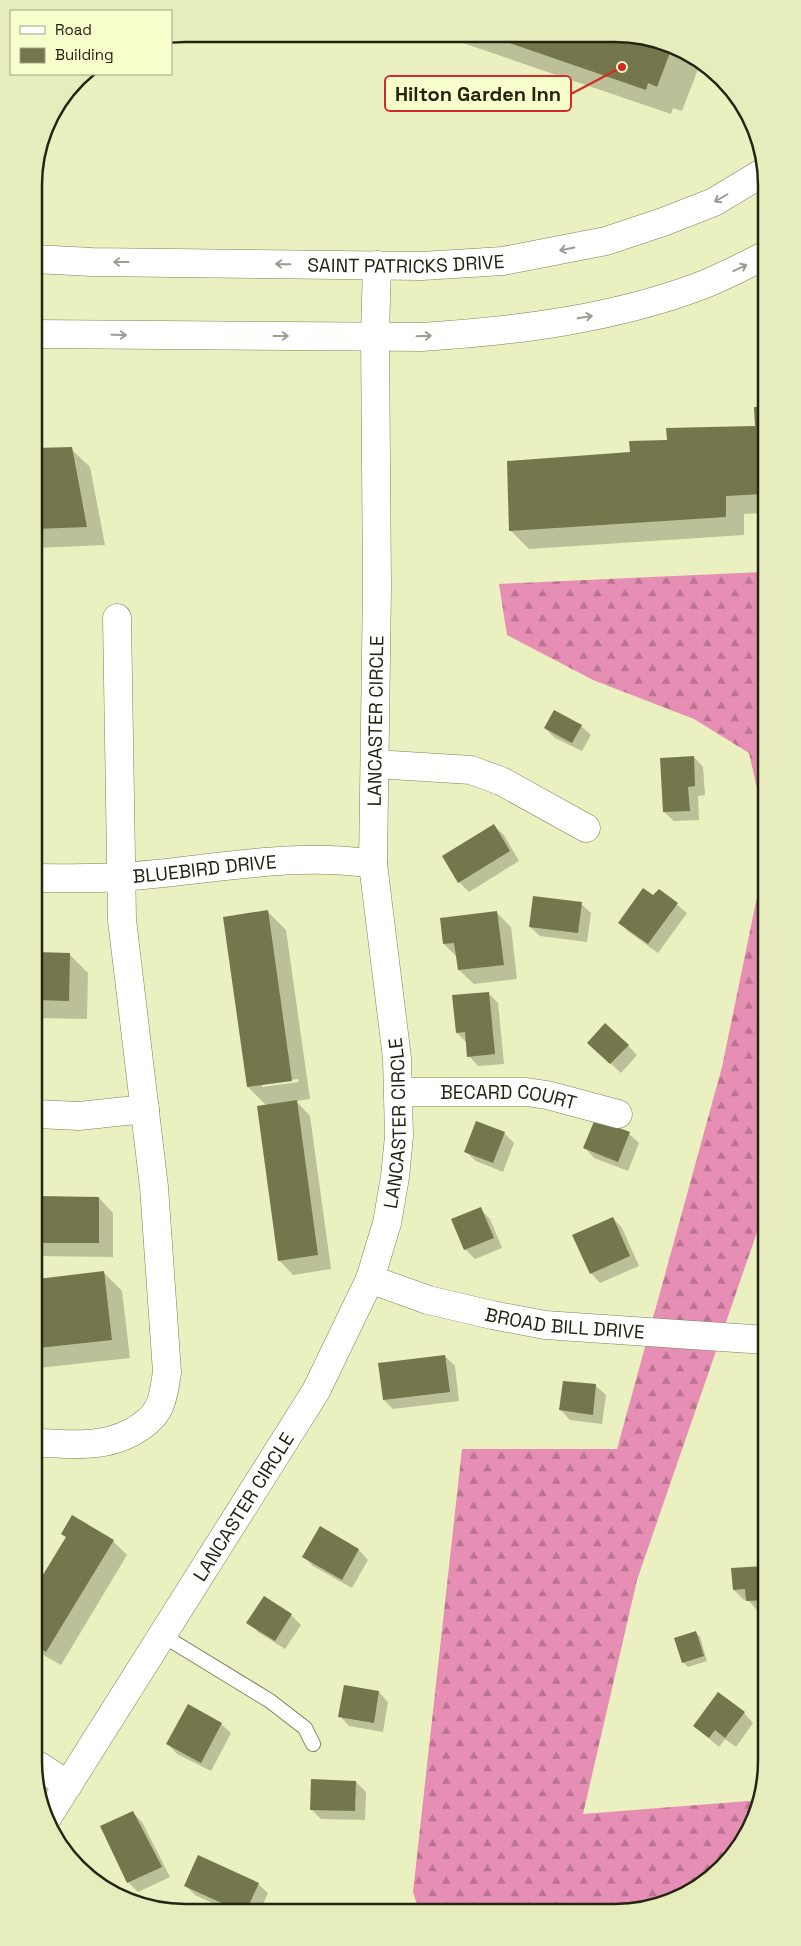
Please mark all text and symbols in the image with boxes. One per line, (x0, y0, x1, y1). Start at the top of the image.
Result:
legend (10, 10, 172, 75)
text: Road (55, 20, 92, 39)
text: Building (55, 45, 114, 64)
callout: Hilton Garden Inn (385, 76, 571, 111)
text: Hilton Garden Inn (395, 81, 561, 107)
one-way arrow (714, 193, 728, 203)
one-way arrow (559, 244, 575, 254)
street label: SAINT PATRICKS DRIVE (307, 248, 505, 279)
one-way arrow (113, 257, 129, 267)
one-way arrow (275, 259, 292, 269)
one-way arrow (732, 263, 747, 272)
one-way arrow (577, 311, 593, 321)
one-way arrow (110, 330, 126, 340)
one-way arrow (272, 331, 289, 341)
one-way arrow (416, 332, 432, 341)
street label: LANCASTER CIRCLE (361, 635, 389, 807)
street label: BLUEBIRD DRIVE (132, 849, 277, 889)
street label: LANCASTER CIRCLE (377, 1037, 412, 1210)
street label: BECARD COURT (440, 1080, 580, 1115)
street label: BROAD BILL DRIVE (483, 1301, 646, 1344)
street label: LANCASTER CIRCLE (187, 1428, 299, 1586)

